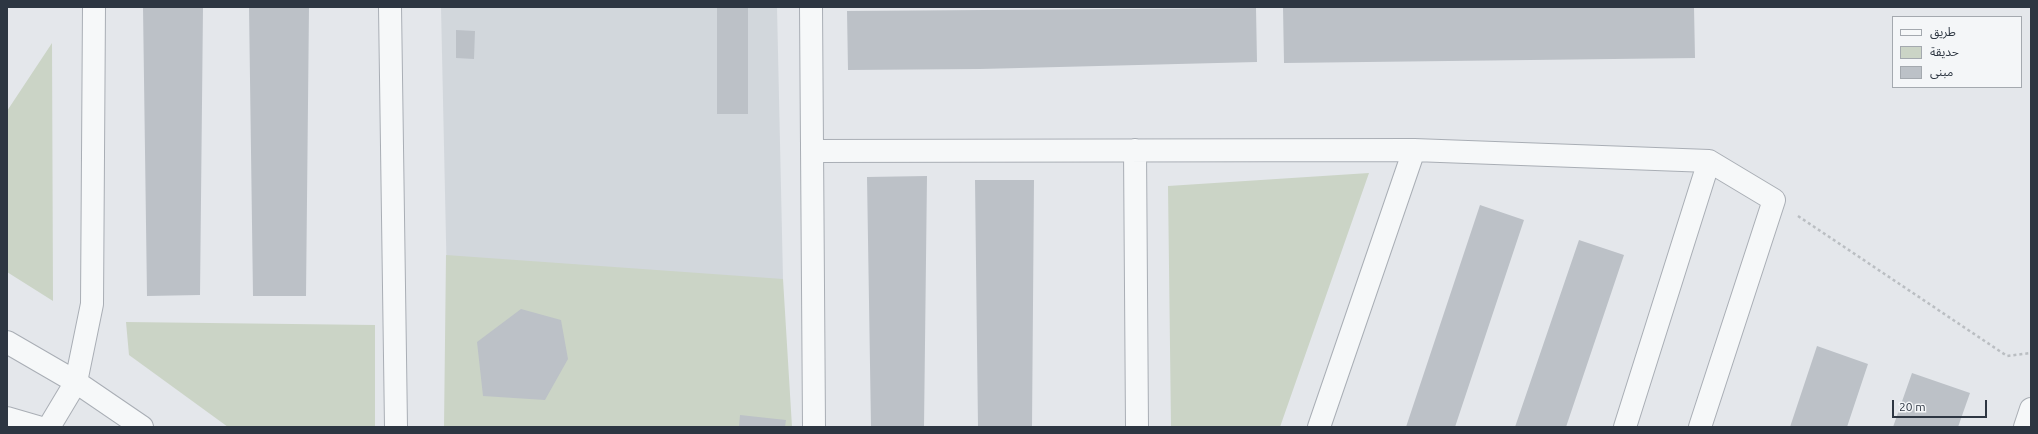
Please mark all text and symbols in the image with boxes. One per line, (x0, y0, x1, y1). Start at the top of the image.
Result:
legend (1892, 16, 2022, 88)
text: طريق (1930, 25, 1956, 38)
text: حديقة (1930, 45, 1959, 58)
text: مبنى (1930, 65, 1953, 78)
scale bar (1894, 392, 1989, 418)
text: 20 m (1899, 400, 1926, 413)

